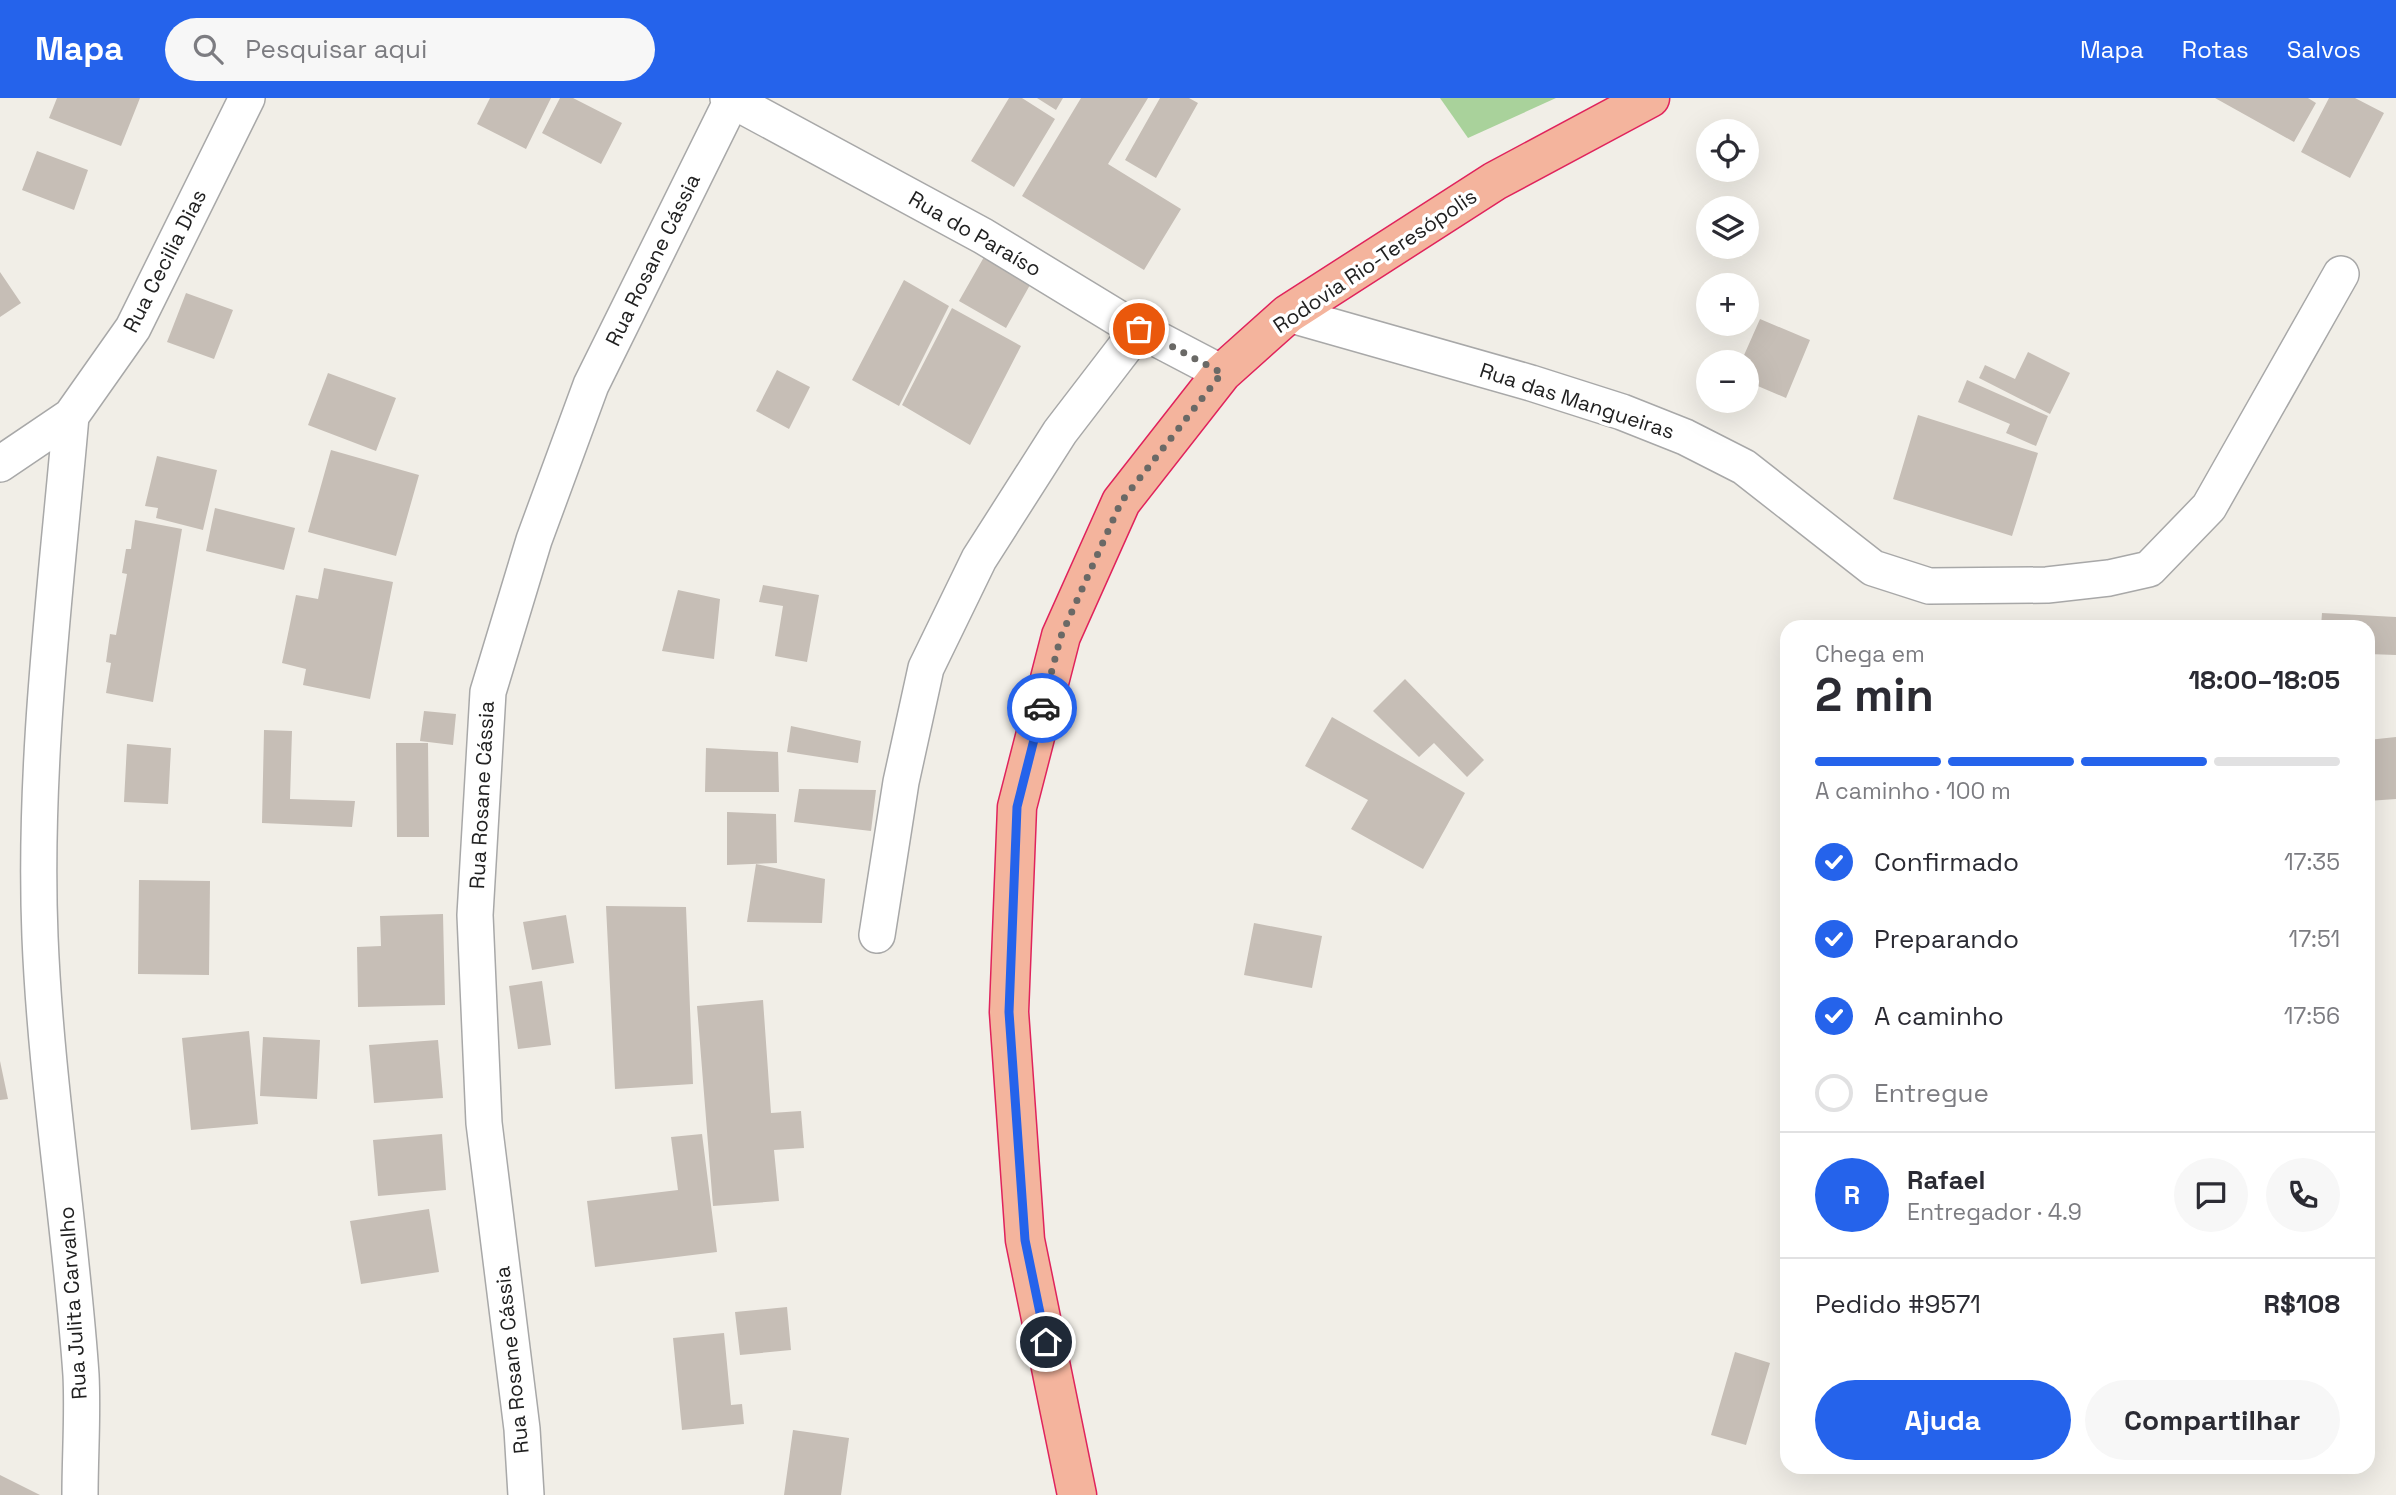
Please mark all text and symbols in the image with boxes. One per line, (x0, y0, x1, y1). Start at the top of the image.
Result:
search box (165, 18, 655, 81)
text: Mapa (35, 28, 123, 70)
icon: search (189, 30, 227, 68)
text: Pesquisar aqui (245, 32, 427, 66)
text: Mapa (2080, 34, 2144, 65)
text: Rotas (2182, 34, 2249, 65)
text: Salvos (2287, 34, 2361, 65)
map controls (1696, 119, 1759, 413)
button: locate (1696, 119, 1759, 182)
street label: Rua Rosane Cássia (599, 169, 706, 350)
street label: Rodovia Rio-Teresópolis (1268, 182, 1482, 339)
street label: Rua Cecilia Dias (117, 185, 212, 337)
street label: Rua do Paraíso (904, 185, 1046, 282)
button: layers (1696, 196, 1759, 259)
button: + (1696, 273, 1759, 336)
pin (1109, 299, 1169, 359)
icon: bag (1120, 310, 1158, 348)
button: − (1696, 350, 1759, 413)
street label: Rua das Mangueiras (1476, 356, 1678, 445)
text: Chega em (1815, 639, 1925, 669)
text: 18:00–18:05 (2188, 663, 2340, 697)
text: 2 min (1815, 666, 1934, 724)
courier (1007, 673, 1077, 743)
icon: car (1023, 689, 1061, 727)
street label: Rua Rosane Cássia (463, 700, 500, 890)
text: A caminho · 100 m (1815, 776, 2011, 806)
icon: check (1815, 843, 1853, 881)
text: Confirmado (1874, 845, 2019, 879)
text: 17:35 (2284, 847, 2340, 877)
icon: check (1815, 920, 1853, 958)
text: Preparando (1874, 922, 2019, 956)
text: 17:51 (2289, 924, 2340, 954)
icon: check (1815, 997, 1853, 1035)
text: A caminho (1874, 999, 2004, 1033)
text: 17:56 (2284, 1001, 2340, 1031)
text: Entregue (1874, 1076, 1989, 1110)
button: chat (2174, 1158, 2248, 1232)
button: phone (2266, 1158, 2340, 1232)
text: Rafael (1907, 1163, 1985, 1197)
text: R (1844, 1178, 1860, 1212)
text: Entregador · 4.9 (1907, 1197, 2082, 1227)
street label: Rua Julita Carvalho (52, 1206, 93, 1400)
street label: Rua Rosane Cássia (488, 1265, 535, 1455)
text: Pedido #9571 (1815, 1287, 1981, 1321)
text: R$108 (2264, 1287, 2340, 1321)
pin (1016, 1312, 1076, 1372)
icon: home (1027, 1323, 1065, 1361)
button: Ajuda (1815, 1380, 2071, 1460)
button: Compartilhar (2085, 1380, 2340, 1460)

